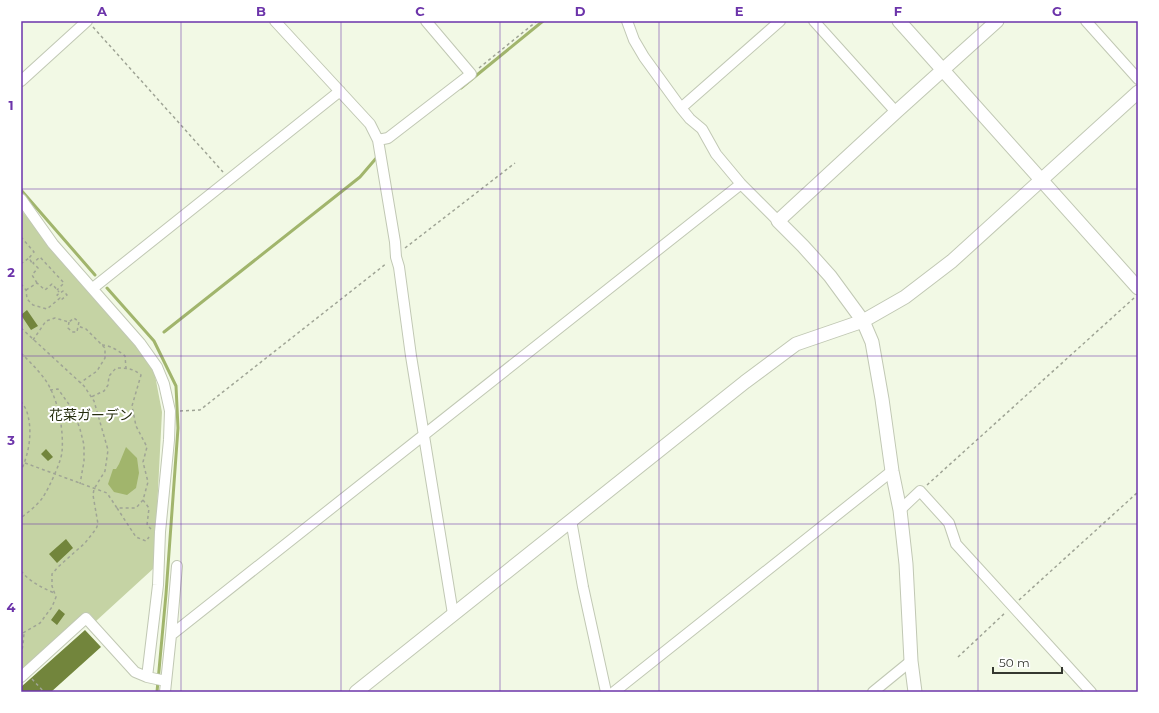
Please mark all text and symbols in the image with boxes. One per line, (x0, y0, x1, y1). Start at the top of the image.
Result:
text: A (96, 3, 108, 19)
text: B (256, 3, 266, 19)
text: C (415, 3, 425, 19)
text: D (575, 3, 586, 19)
text: E (735, 3, 744, 19)
text: F (894, 3, 902, 19)
text: G (1052, 3, 1062, 19)
text: 1 (8, 97, 14, 113)
text: 2 (7, 264, 15, 280)
park label: 花菜ガーデン (49, 406, 133, 424)
text: 3 (6, 432, 15, 448)
text: 4 (7, 599, 16, 615)
scale bar (993, 649, 1062, 675)
text: 50 m (999, 655, 1030, 670)

